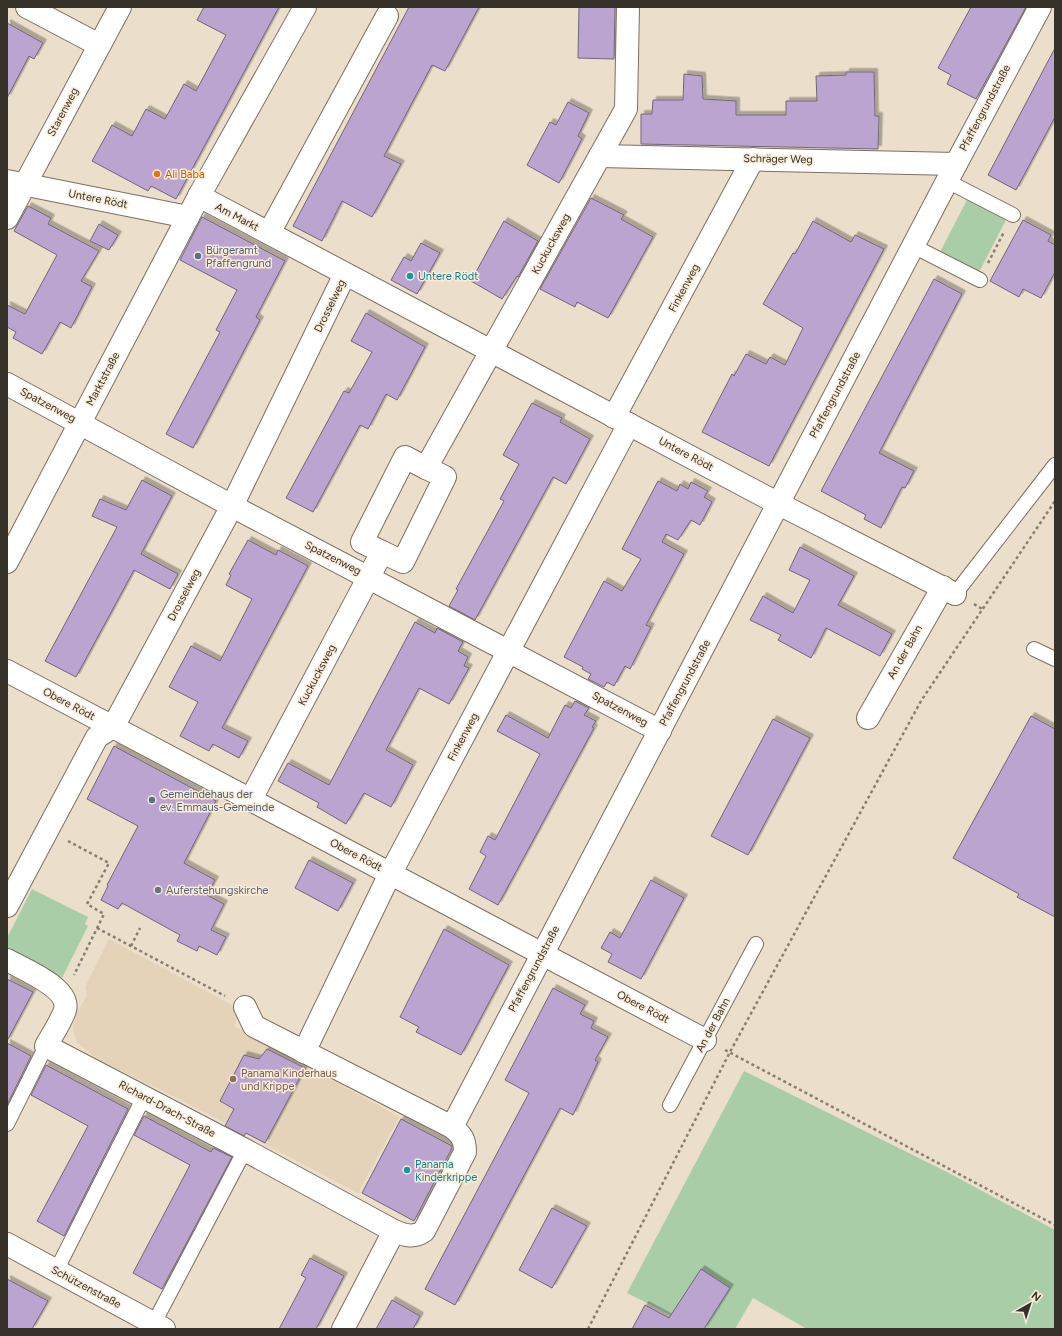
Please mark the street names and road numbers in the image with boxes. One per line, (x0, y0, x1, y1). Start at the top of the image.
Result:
street label: Pfaffengrundstraße (957, 63, 1013, 153)
street label: Starenweg (45, 85, 81, 139)
street label: Schräger Weg (743, 152, 813, 166)
street label: Untere Rödt (67, 187, 129, 211)
street label: Am Markt (213, 200, 261, 234)
street label: Kuckucksweg (529, 211, 573, 277)
street label: Finkenweg (666, 262, 702, 314)
street label: Drosselweg (312, 277, 348, 335)
street label: Marktstraße (83, 350, 123, 408)
street label: Pfaffengrundstraße (807, 350, 863, 440)
street label: Spatzenweg (18, 385, 78, 425)
street label: Untere Rödt (656, 434, 716, 474)
street label: Spatzenweg (303, 538, 363, 578)
street label: Drosselweg (165, 567, 203, 623)
street label: An der Bahn (885, 623, 925, 681)
street label: Pfaffengrundstraße (657, 638, 713, 728)
street label: Kuckucksweg (295, 642, 339, 708)
street label: Obere Rödt (41, 685, 97, 723)
street label: Spatzenweg (590, 689, 650, 729)
street label: Finkenweg (445, 711, 481, 763)
street label: Obere Rödt (328, 836, 384, 874)
street label: Pfaffengrundstraße (506, 924, 562, 1014)
street label: Obere Rödt (615, 988, 671, 1026)
street label: An der Bahn (693, 996, 733, 1054)
street label: Richard-Drach-Straße (116, 1078, 218, 1140)
street label: Schützenstraße (49, 1263, 123, 1311)

